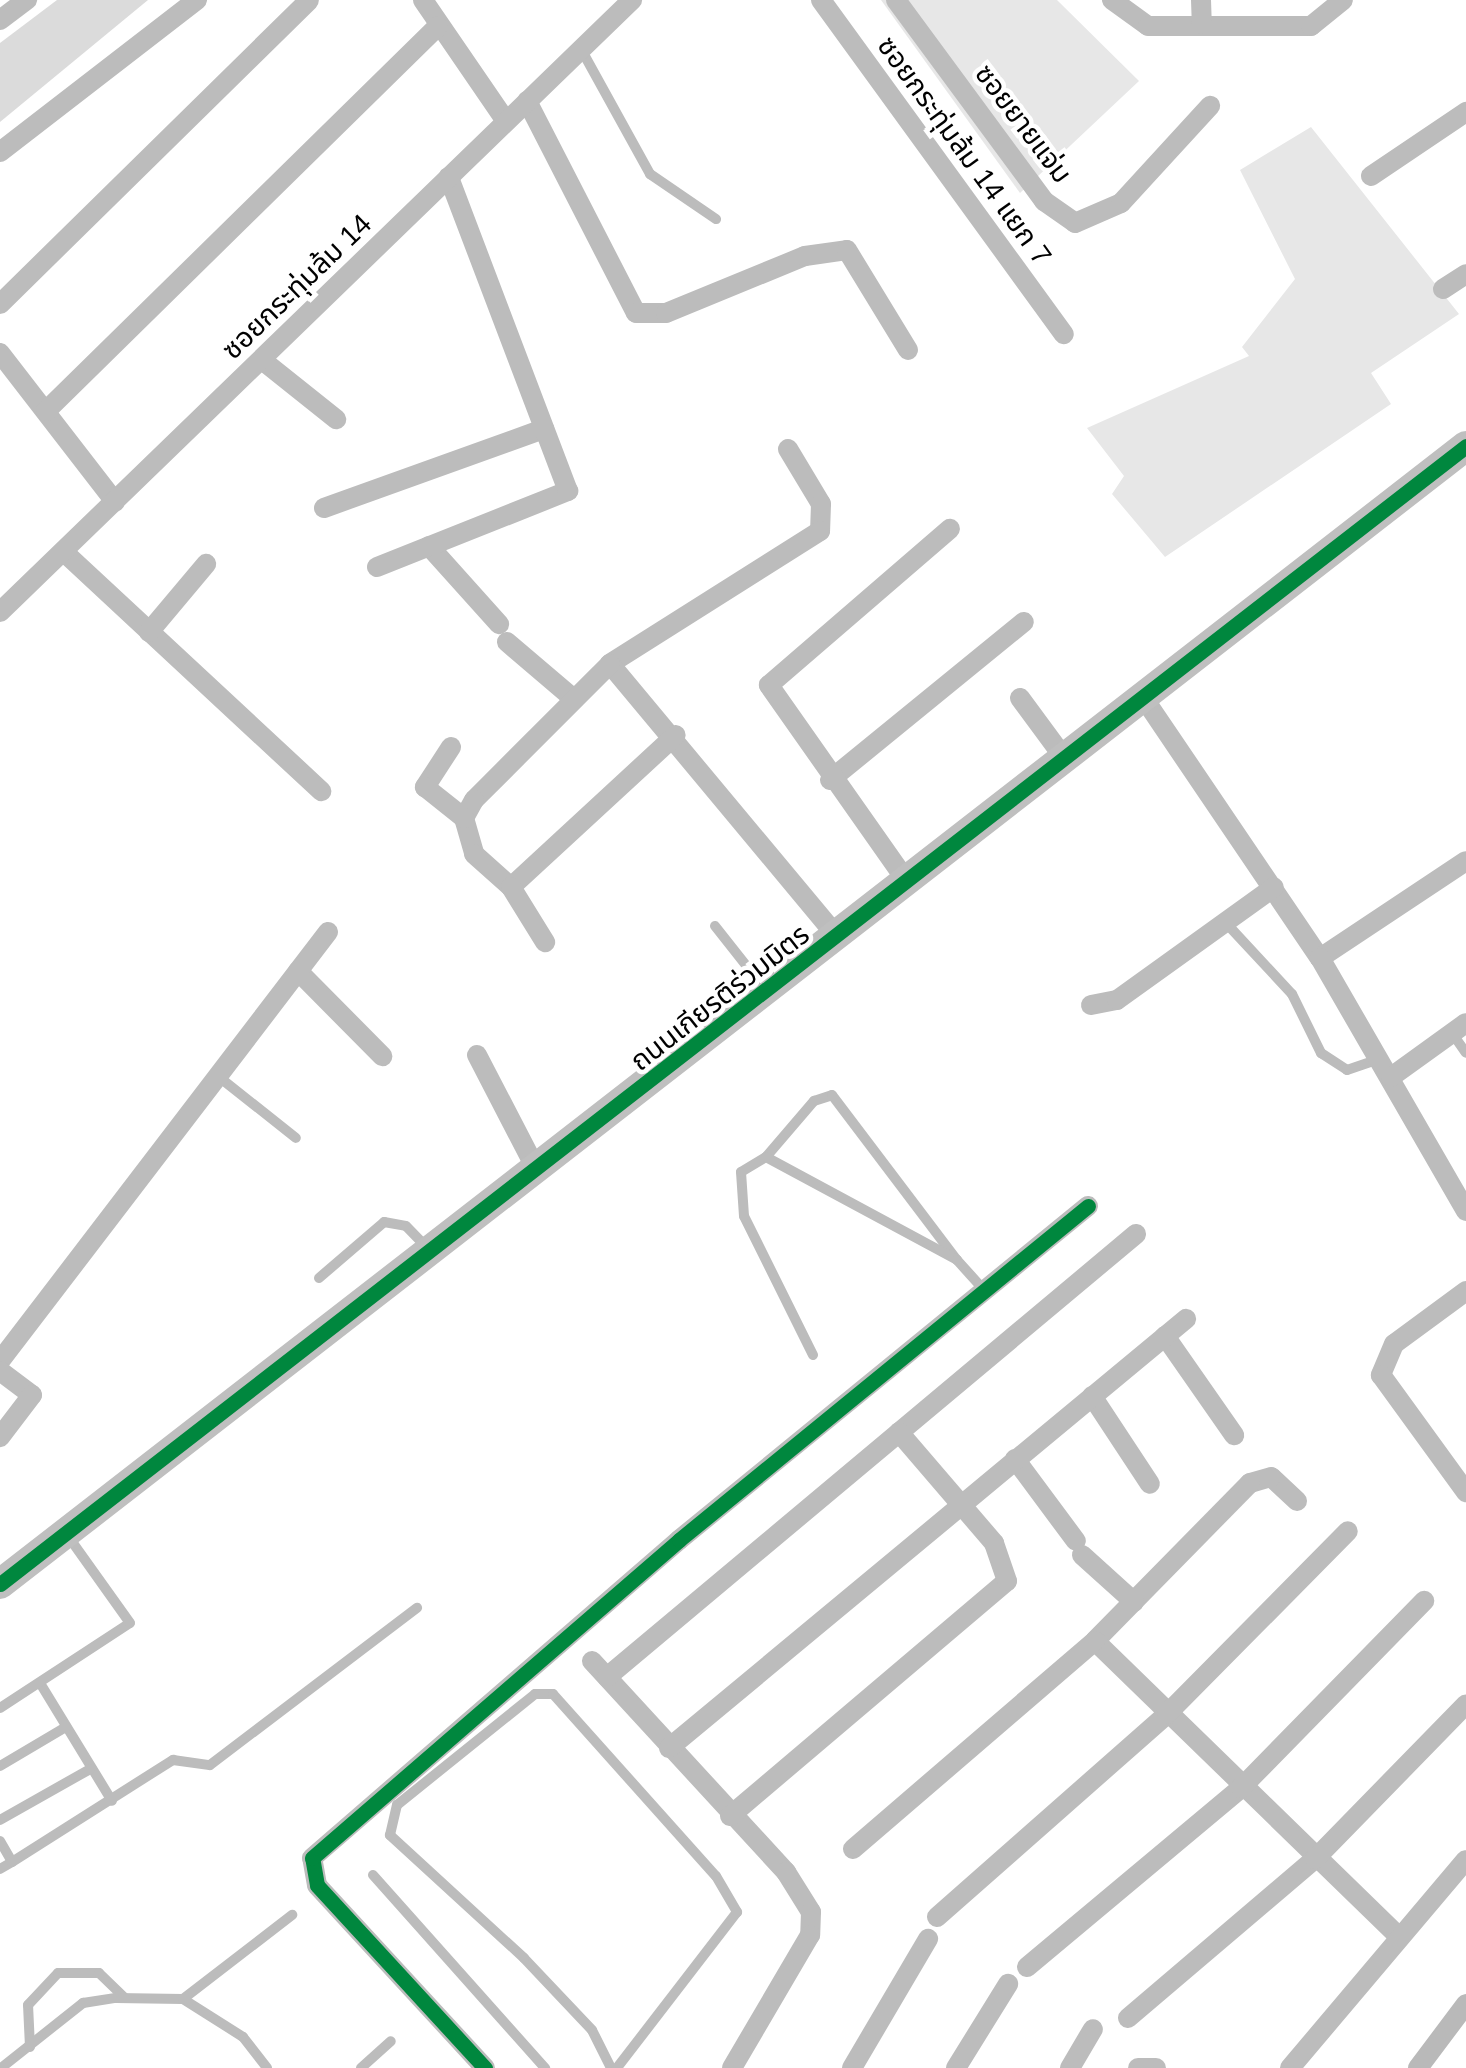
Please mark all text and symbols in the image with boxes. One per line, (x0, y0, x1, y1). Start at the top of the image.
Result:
street label: ซอยกระทุ่มล้ม 14 แยก 7 (870, 30, 1058, 272)
street label: ซอยยายแจ่ม (967, 58, 1079, 190)
street label: ซอยกระทุ่มล้ม 14 (215, 207, 379, 367)
street label: ถนนเกียรติร่วมมิตร (624, 918, 816, 1078)

